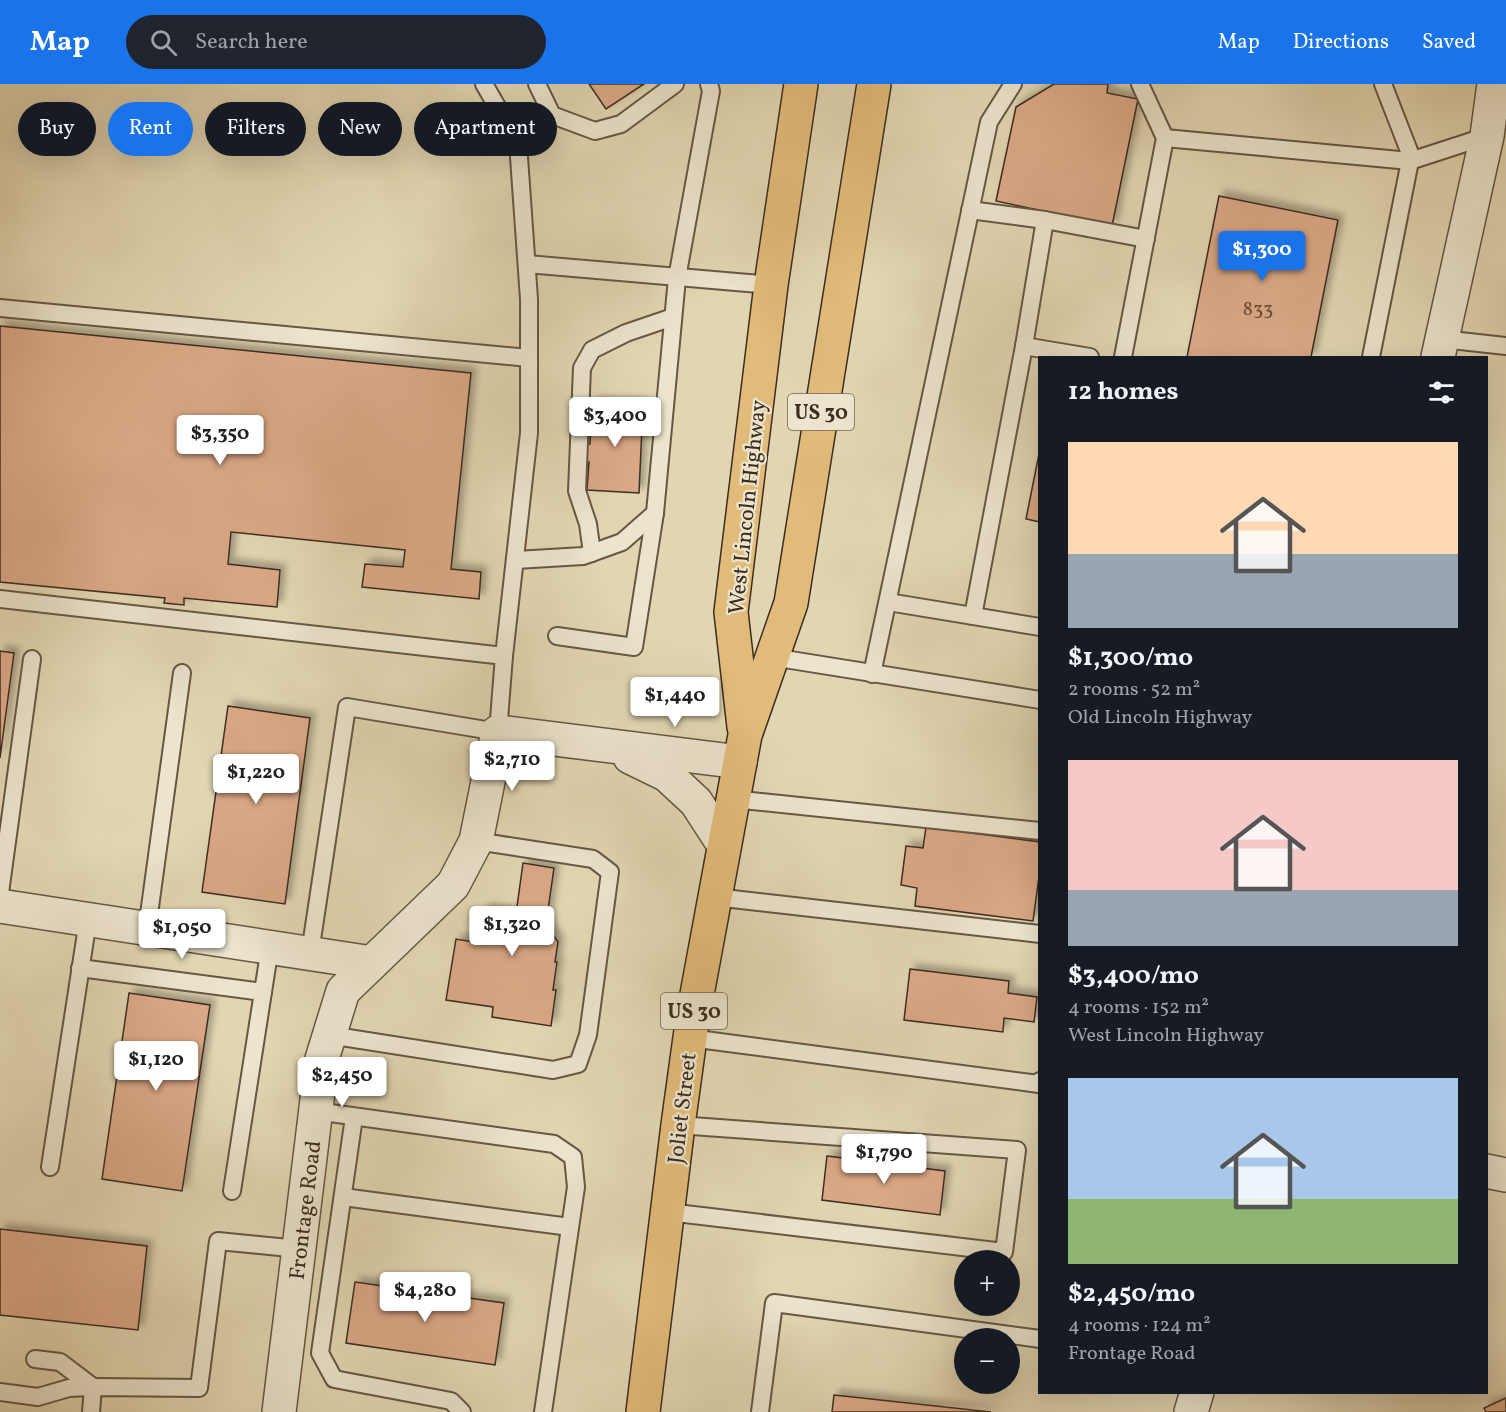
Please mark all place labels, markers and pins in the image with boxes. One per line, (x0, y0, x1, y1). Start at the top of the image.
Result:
pin: $1,300 (1213, 231, 1311, 282)
pin: $3,400 (566, 397, 664, 448)
pin: $3,350 (171, 415, 269, 466)
pin: $1,440 (626, 677, 724, 728)
pin: $2,710 (463, 741, 561, 792)
pin: $1,220 (207, 754, 305, 805)
pin: $1,320 (463, 906, 561, 957)
pin: $1,050 (133, 909, 231, 960)
pin: $1,120 (107, 1041, 205, 1092)
pin: $2,450 (293, 1057, 391, 1108)
pin: $1,790 (835, 1134, 933, 1185)
pin: $4,280 (376, 1272, 474, 1323)

